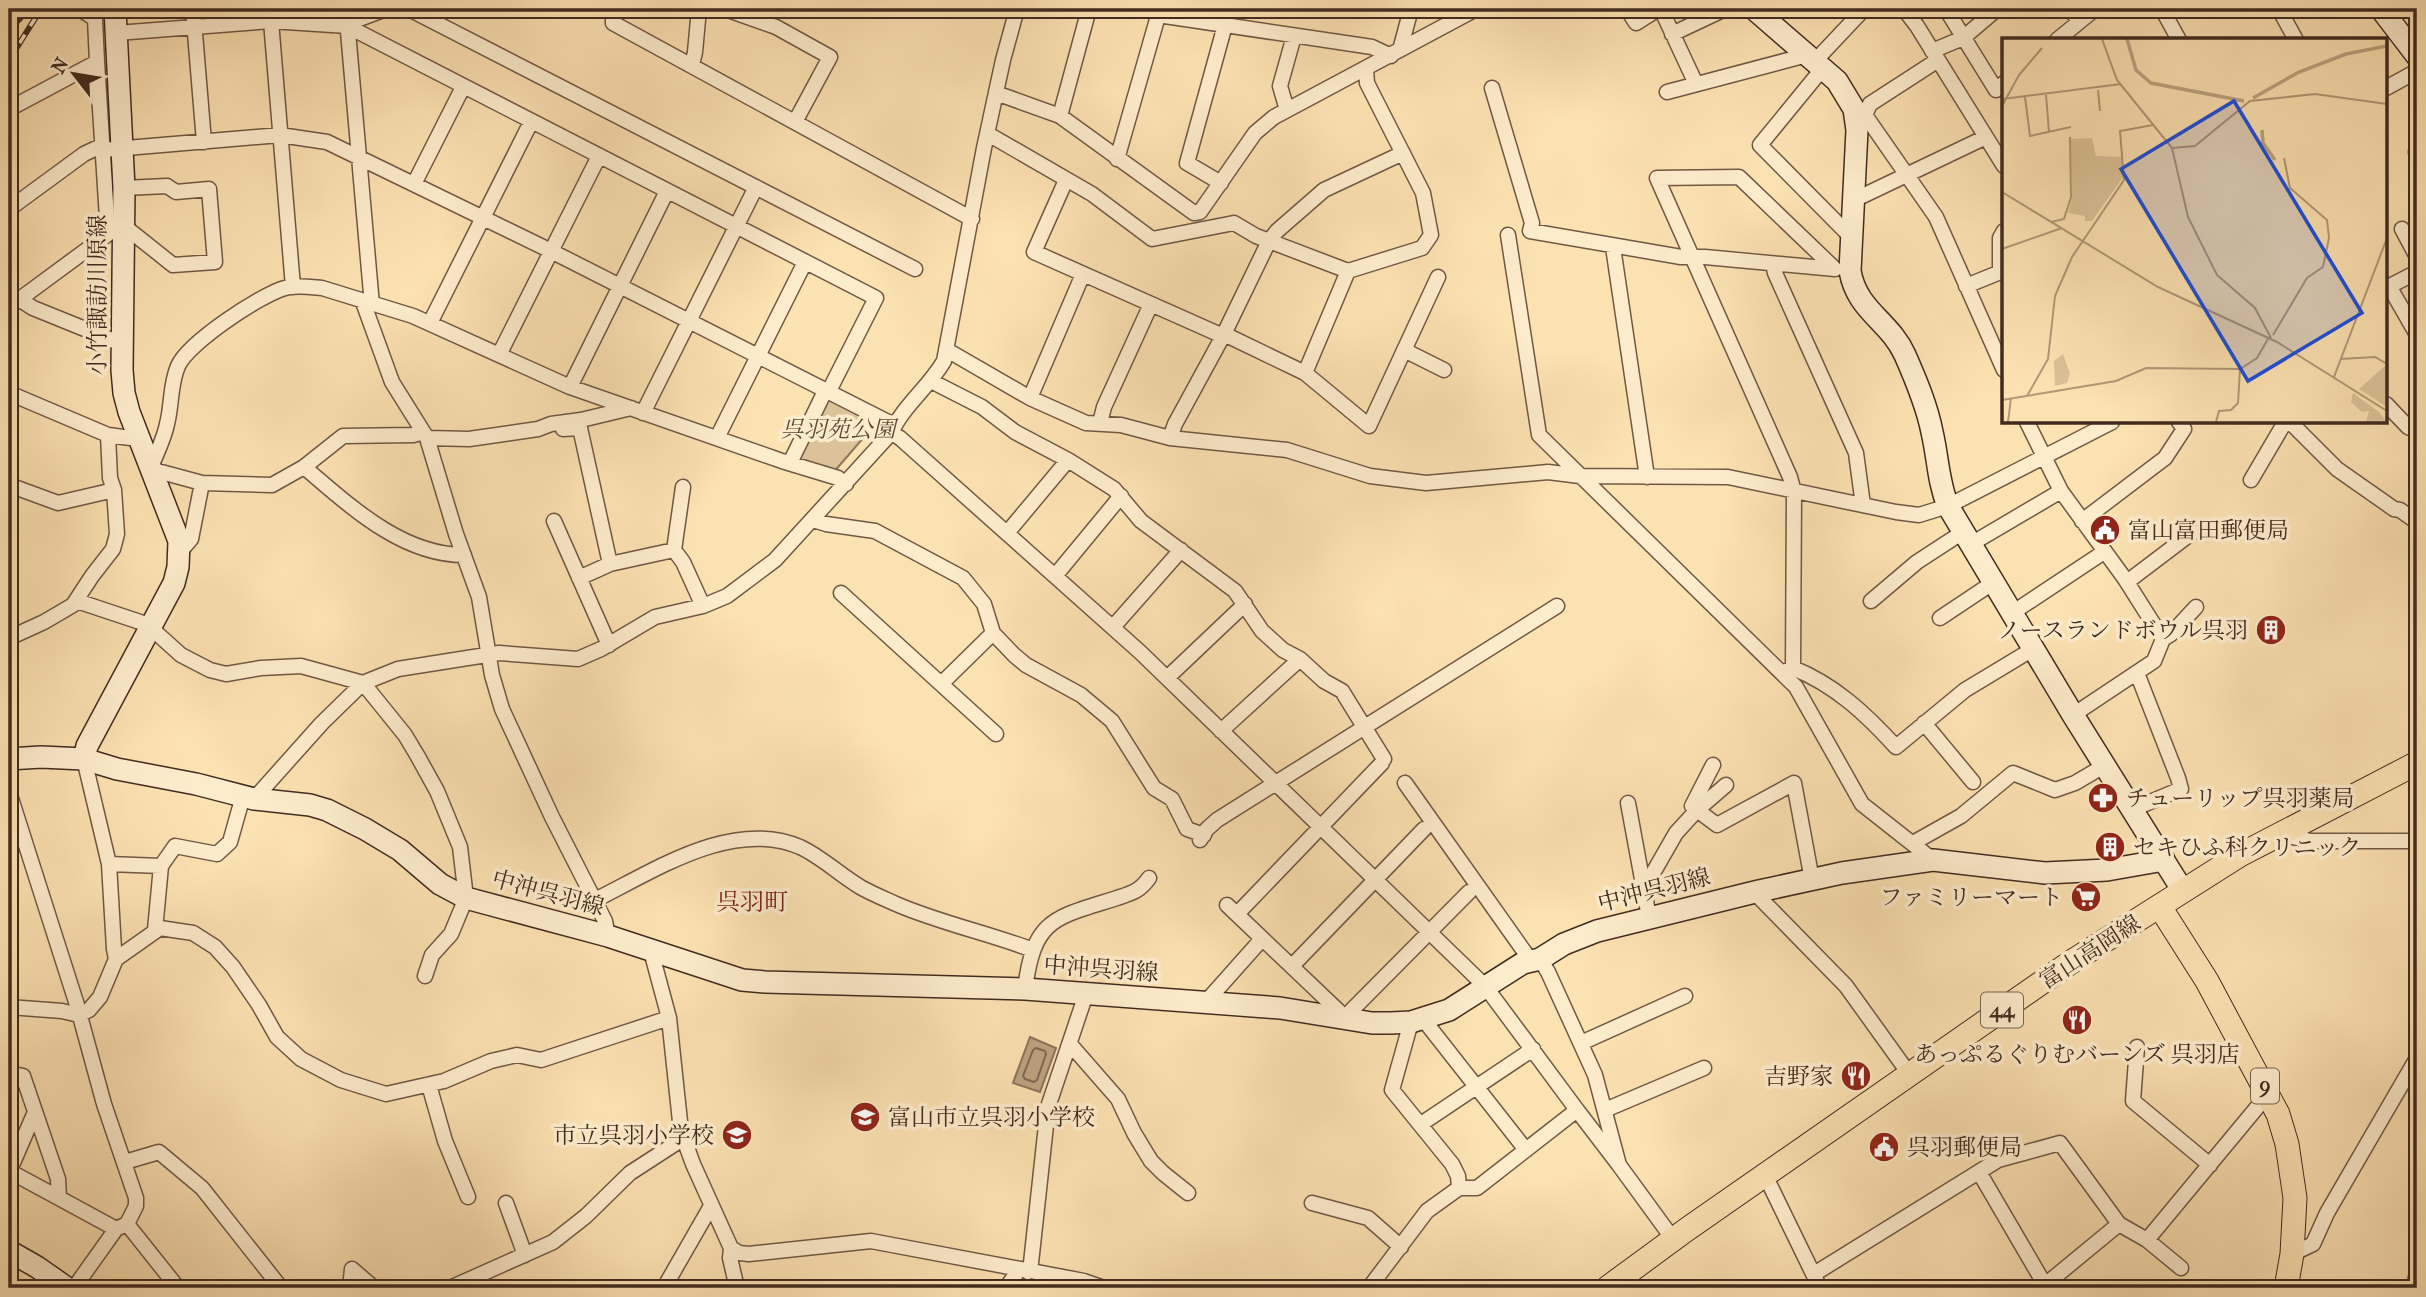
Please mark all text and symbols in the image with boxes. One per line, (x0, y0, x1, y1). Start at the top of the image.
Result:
north arrow (38, 38, 108, 108)
inset map (2002, 38, 2388, 424)
text: N (47, 53, 74, 78)
street label: 小竹諏訪川原線 (84, 215, 111, 376)
park label: 呉羽苑公園 (781, 416, 900, 443)
public building icon: 富山富田郵便局 (2088, 513, 2122, 547)
place label: 富山富田郵便局 (2128, 517, 2289, 544)
building icon: ノースランドボウル呉羽 (2254, 613, 2288, 647)
place label: ノースランドボウル呉羽 (1998, 617, 2248, 644)
pharmacy icon: チューリップ呉羽薬局 (2086, 781, 2120, 815)
place label: チューリップ呉羽薬局 (2126, 785, 2354, 812)
building icon: セキひふ科クリニック (2093, 830, 2127, 864)
place label: セキひふ科クリニック (2133, 834, 2362, 861)
street label: 中沖呉羽線 (1595, 863, 1713, 917)
street label: 中沖呉羽線 (489, 865, 607, 921)
supermarket icon: ファミリーマート (2069, 880, 2103, 914)
place label: ファミリーマート (1879, 884, 2063, 911)
district label: 呉羽町 (716, 888, 788, 916)
street label: 富山高岡線 (2034, 909, 2146, 995)
street label: 中沖呉羽線 (1043, 952, 1159, 986)
road number: 44 (1981, 992, 2023, 1028)
restaurant icon: あっぷるぐりむバーンズ 呉羽店 (2060, 1003, 2094, 1037)
place label: あっぷるぐりむバーンズ 呉羽店 (1914, 1041, 2240, 1068)
restaurant icon: 吉野家 (1839, 1059, 1873, 1093)
place label: 吉野家 (1764, 1063, 1833, 1090)
road number: 9 (2251, 1068, 2279, 1104)
school or university icon: 富山市立呉羽小学校 (848, 1100, 882, 1134)
place label: 富山市立呉羽小学校 (888, 1104, 1095, 1131)
school or university icon: 市立呉羽小学校 (720, 1118, 754, 1152)
place label: 市立呉羽小学校 (553, 1122, 714, 1149)
public building icon: 呉羽郵便局 (1867, 1130, 1901, 1164)
place label: 呉羽郵便局 (1907, 1134, 2022, 1161)

